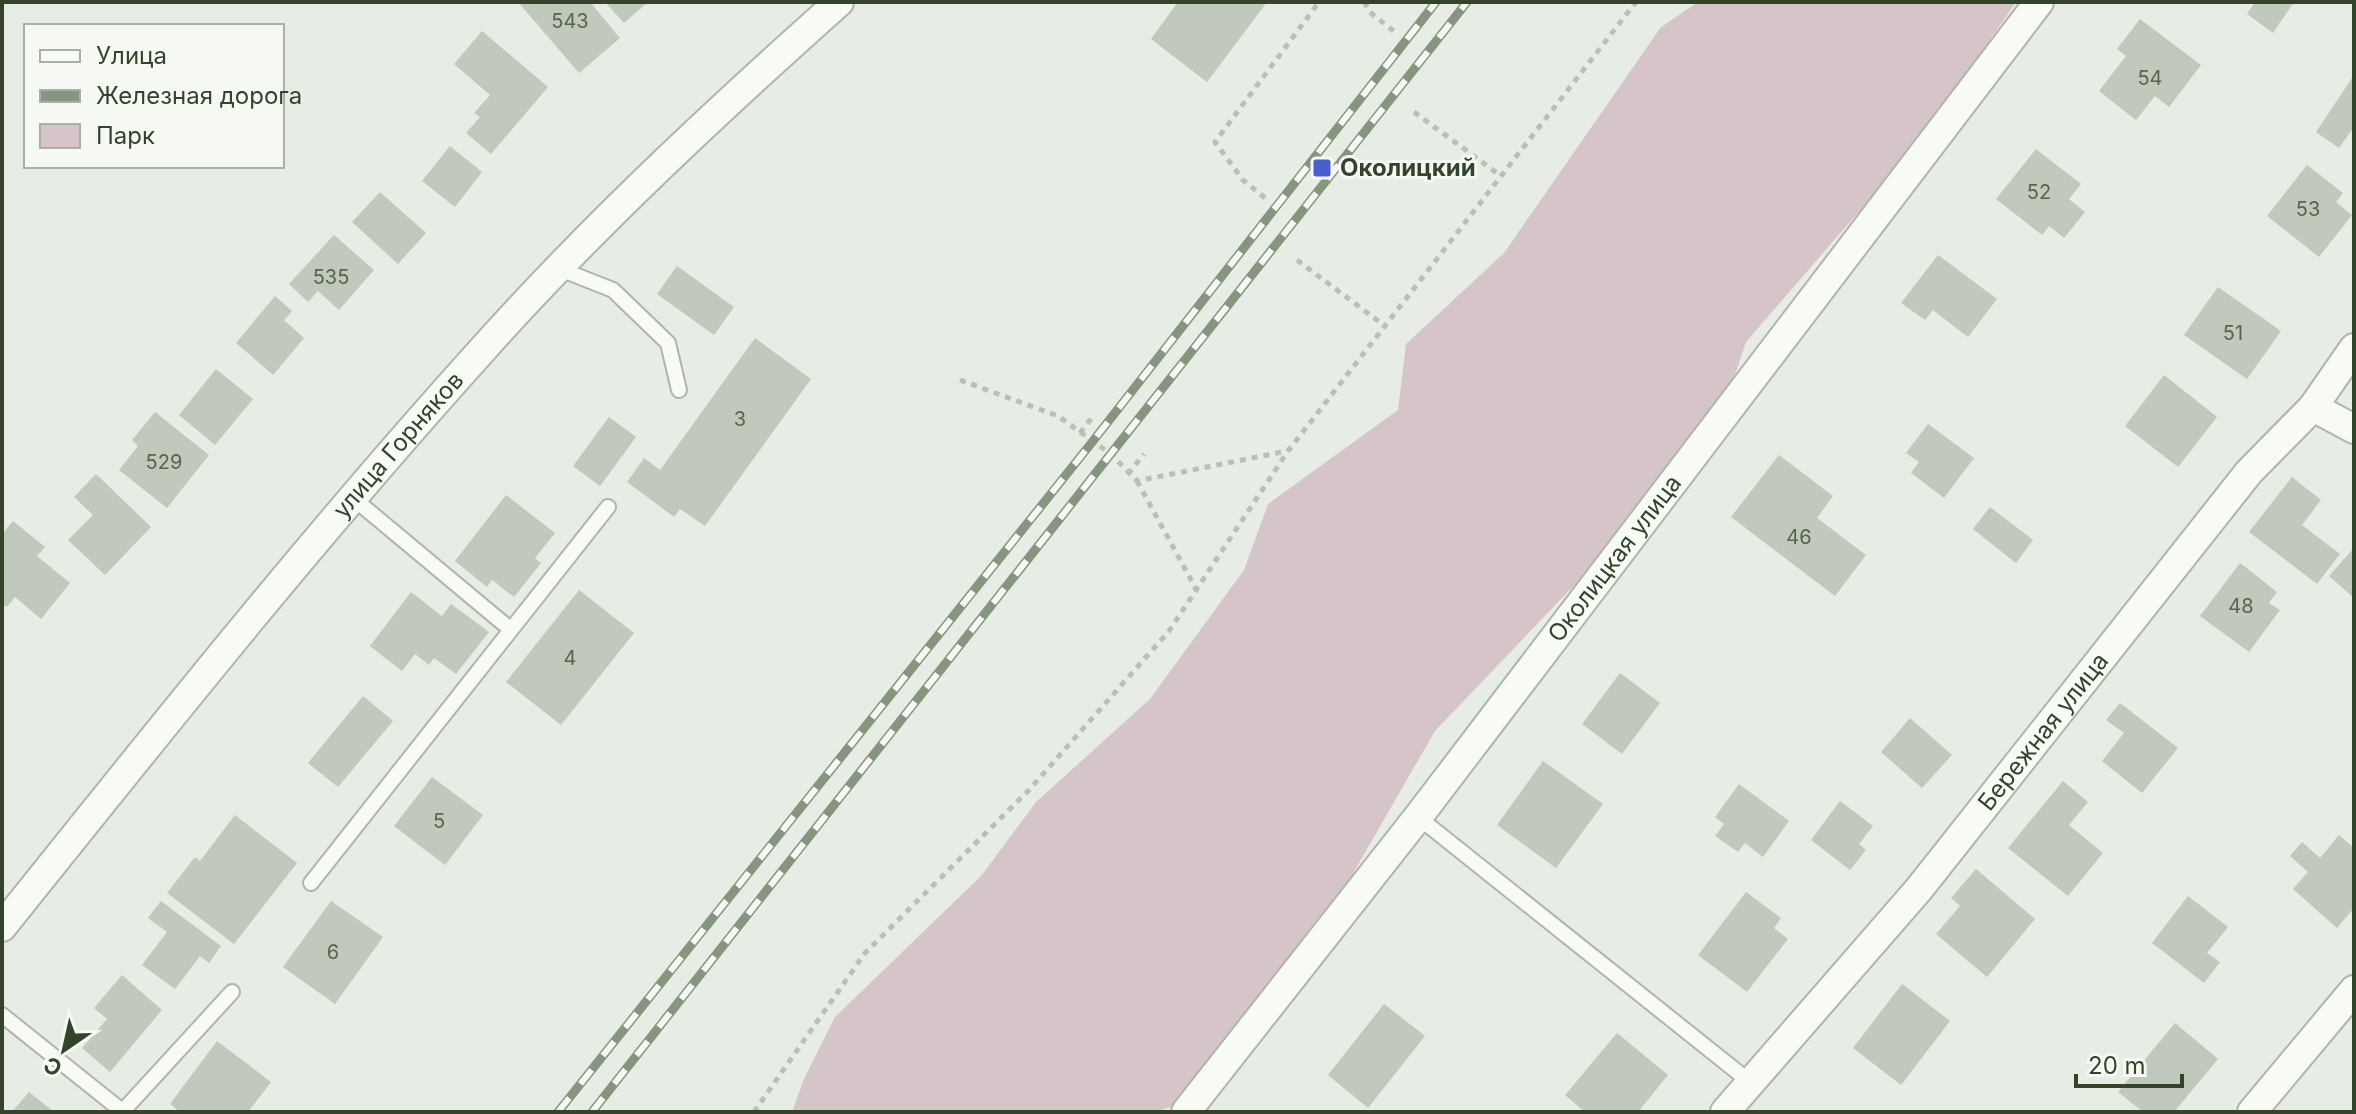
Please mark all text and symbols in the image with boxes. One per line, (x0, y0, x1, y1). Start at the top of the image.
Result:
house number: 543 (551, 9, 589, 33)
legend (24, 24, 284, 168)
text: Улица (96, 41, 167, 70)
house number: 54 (2137, 66, 2163, 90)
text: Железная дорога (96, 81, 302, 110)
text: Парк (96, 121, 155, 150)
place label: Околицкий (1340, 153, 1476, 182)
marker: Околицкий (1311, 157, 1333, 179)
house number: 52 (2027, 180, 2051, 204)
house number: 53 (2296, 197, 2320, 221)
house number: 535 (313, 265, 349, 289)
house number: 51 (2223, 321, 2243, 345)
street label: улица Горняков (327, 366, 469, 524)
house number: 3 (734, 407, 746, 431)
house number: 529 (146, 450, 182, 474)
street label: Околицкая улица (1542, 469, 1687, 648)
house number: 46 (1786, 525, 1812, 549)
house number: 48 (2228, 594, 2254, 618)
house number: 4 (564, 646, 576, 670)
street label: Бережная улица (1972, 647, 2114, 816)
house number: 5 (433, 809, 445, 833)
house number: 6 (327, 940, 339, 964)
north arrow (24, 1010, 104, 1090)
scale bar (2076, 1038, 2182, 1088)
text: С (39, 1051, 67, 1082)
text: 20 m (2088, 1051, 2146, 1080)

